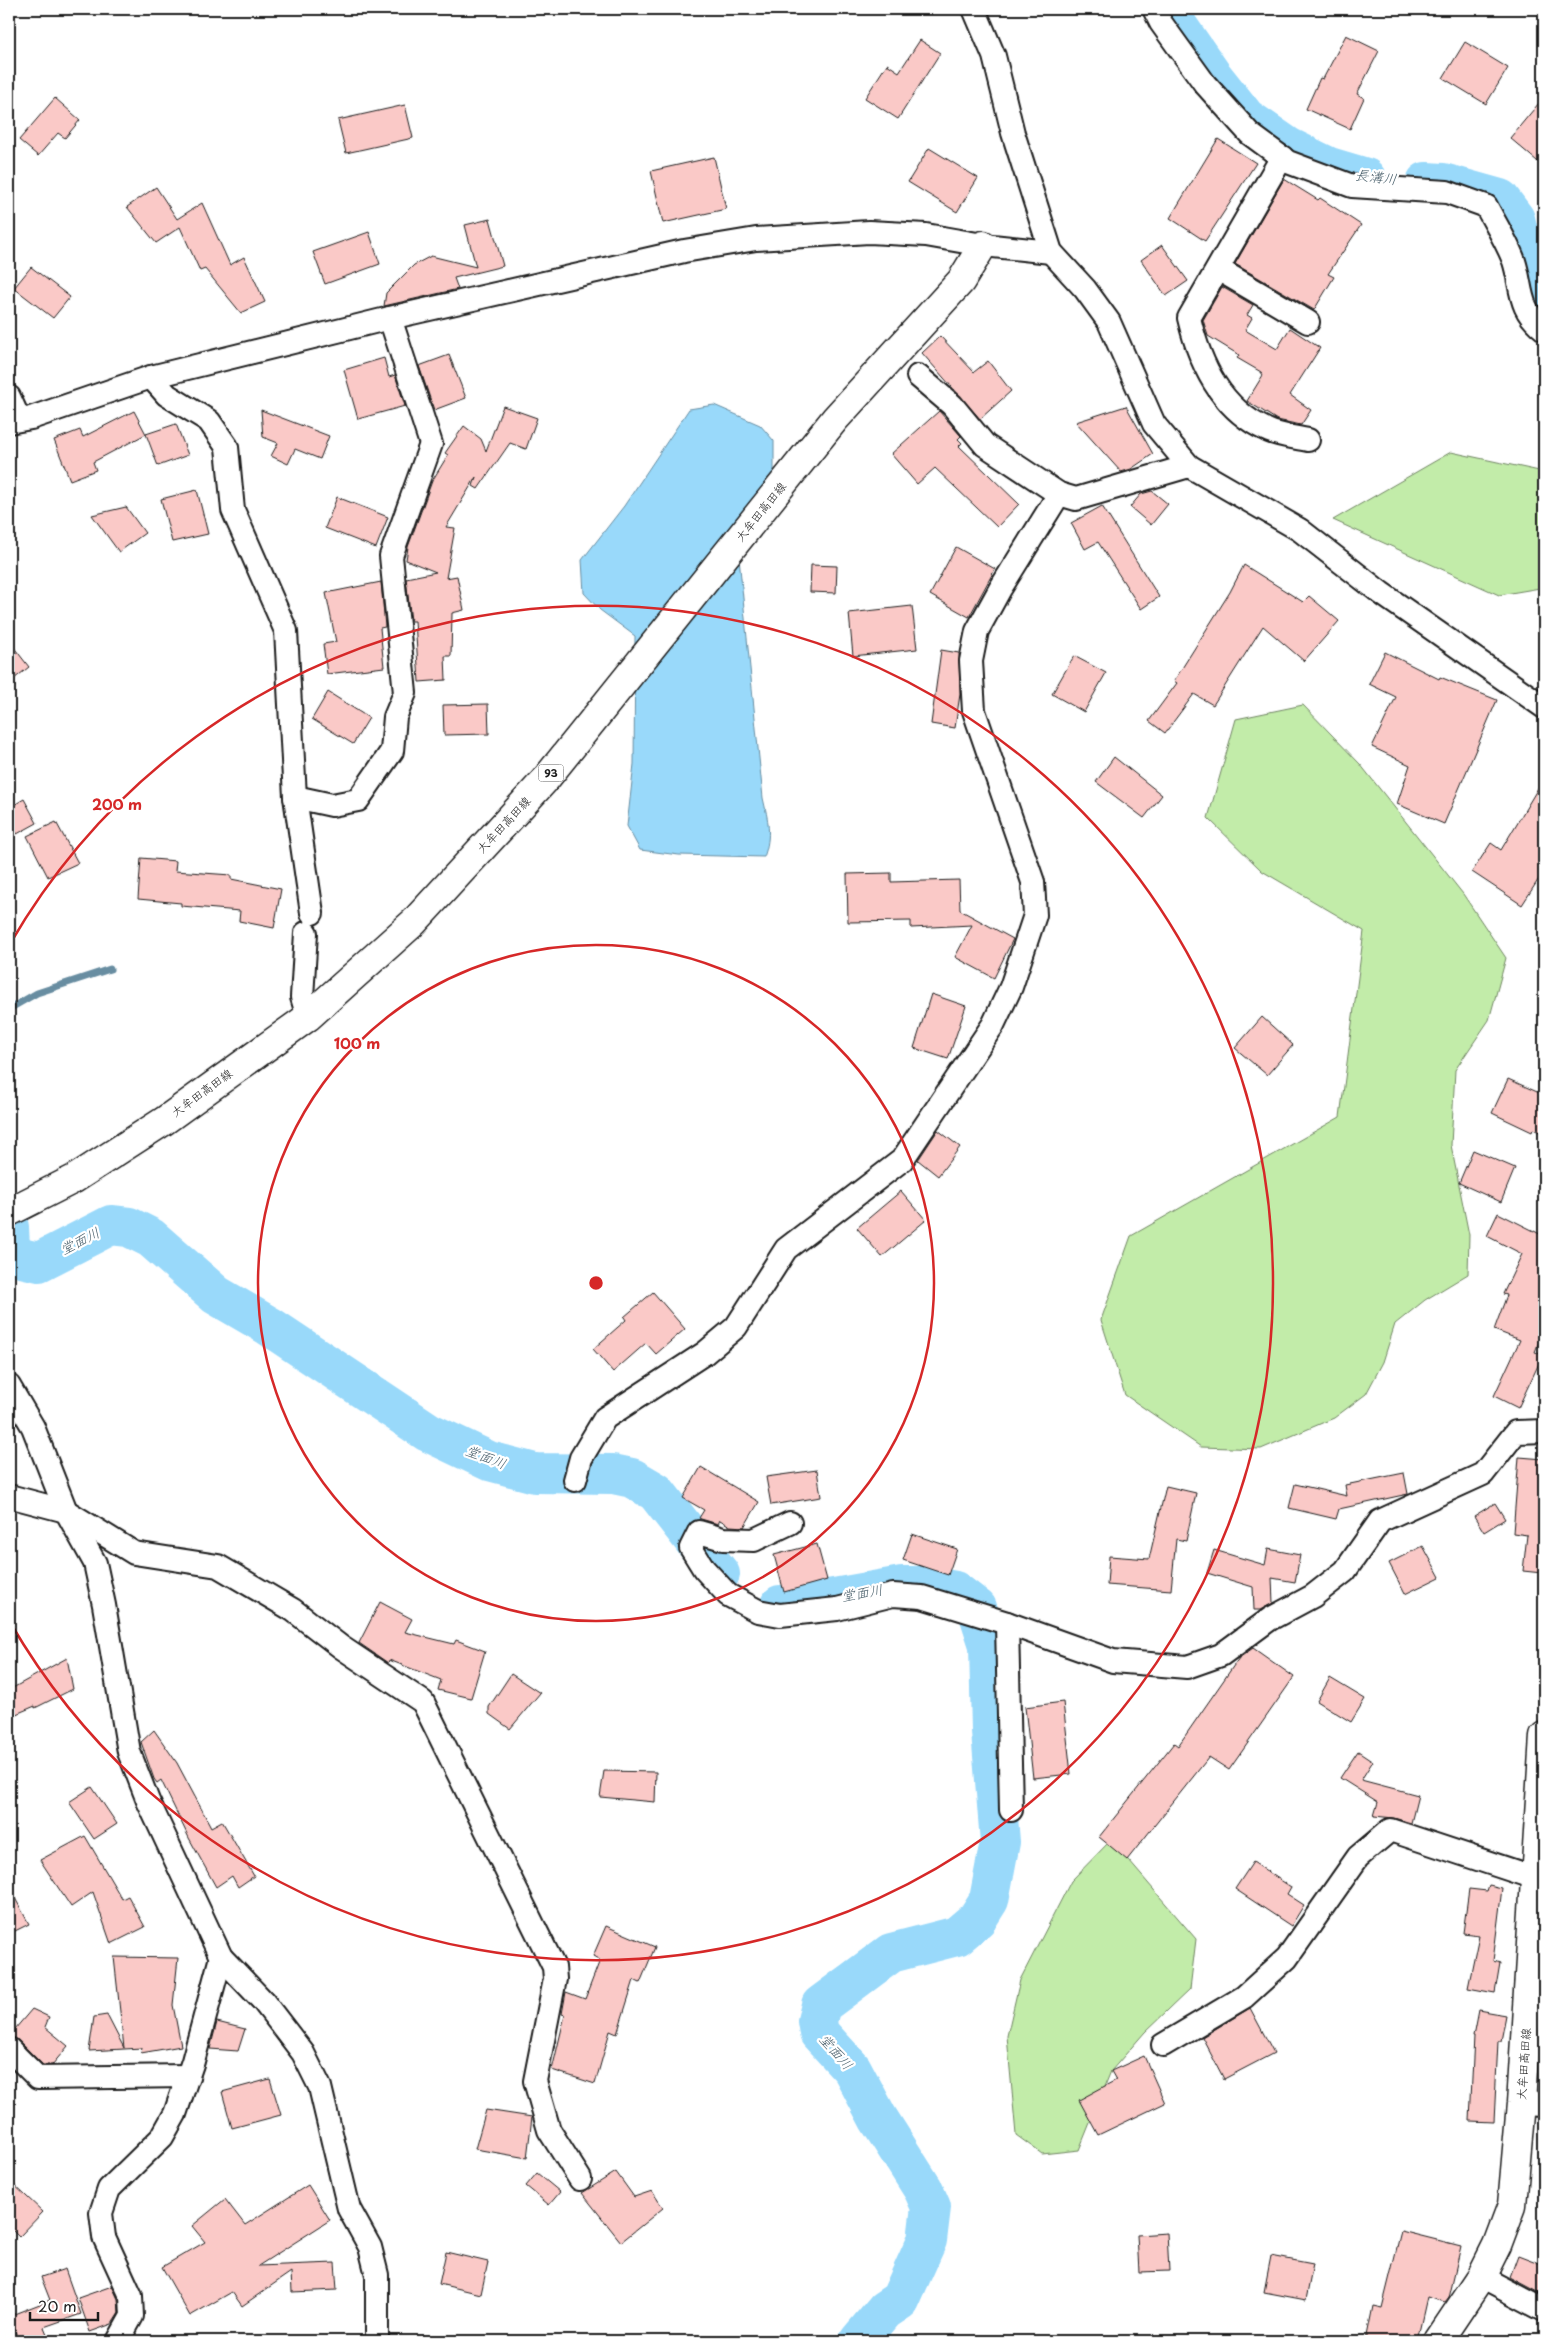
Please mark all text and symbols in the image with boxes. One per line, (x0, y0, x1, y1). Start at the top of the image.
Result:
water label: 長溝川 (1354, 164, 1398, 189)
street label: 大牟田高田線 (731, 478, 790, 545)
road number: 93 (538, 764, 564, 781)
text: 200 m (92, 792, 142, 815)
street label: 大牟田高田線 (472, 792, 534, 857)
text: 100 m (334, 1031, 380, 1054)
street label: 大牟田高田線 (167, 1064, 236, 1121)
water label: 堂面川 (56, 1222, 103, 1259)
centre of rings (587, 1274, 605, 1292)
water label: 堂面川 (463, 1439, 510, 1474)
water label: 堂面川 (839, 1579, 884, 1606)
street label: 大牟田高田線 (1512, 2027, 1534, 2100)
water label: 堂面川 (815, 2029, 858, 2074)
scale bar (30, 2290, 98, 2322)
text: 20 m (38, 2294, 77, 2317)

